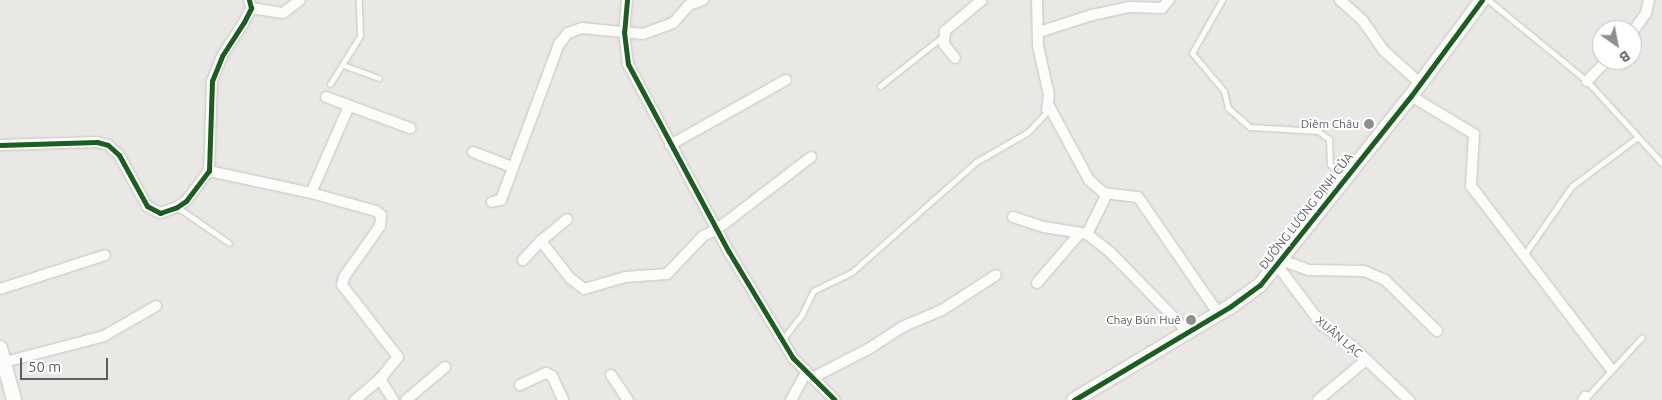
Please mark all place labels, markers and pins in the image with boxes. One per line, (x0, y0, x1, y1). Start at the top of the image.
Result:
place label: Diêm Châu (1301, 117, 1359, 131)
marker: Diêm Châu (1363, 118, 1375, 130)
place label: Chay Bún Huê (1106, 313, 1181, 327)
marker: Chay Bún Huê (1185, 314, 1197, 326)

